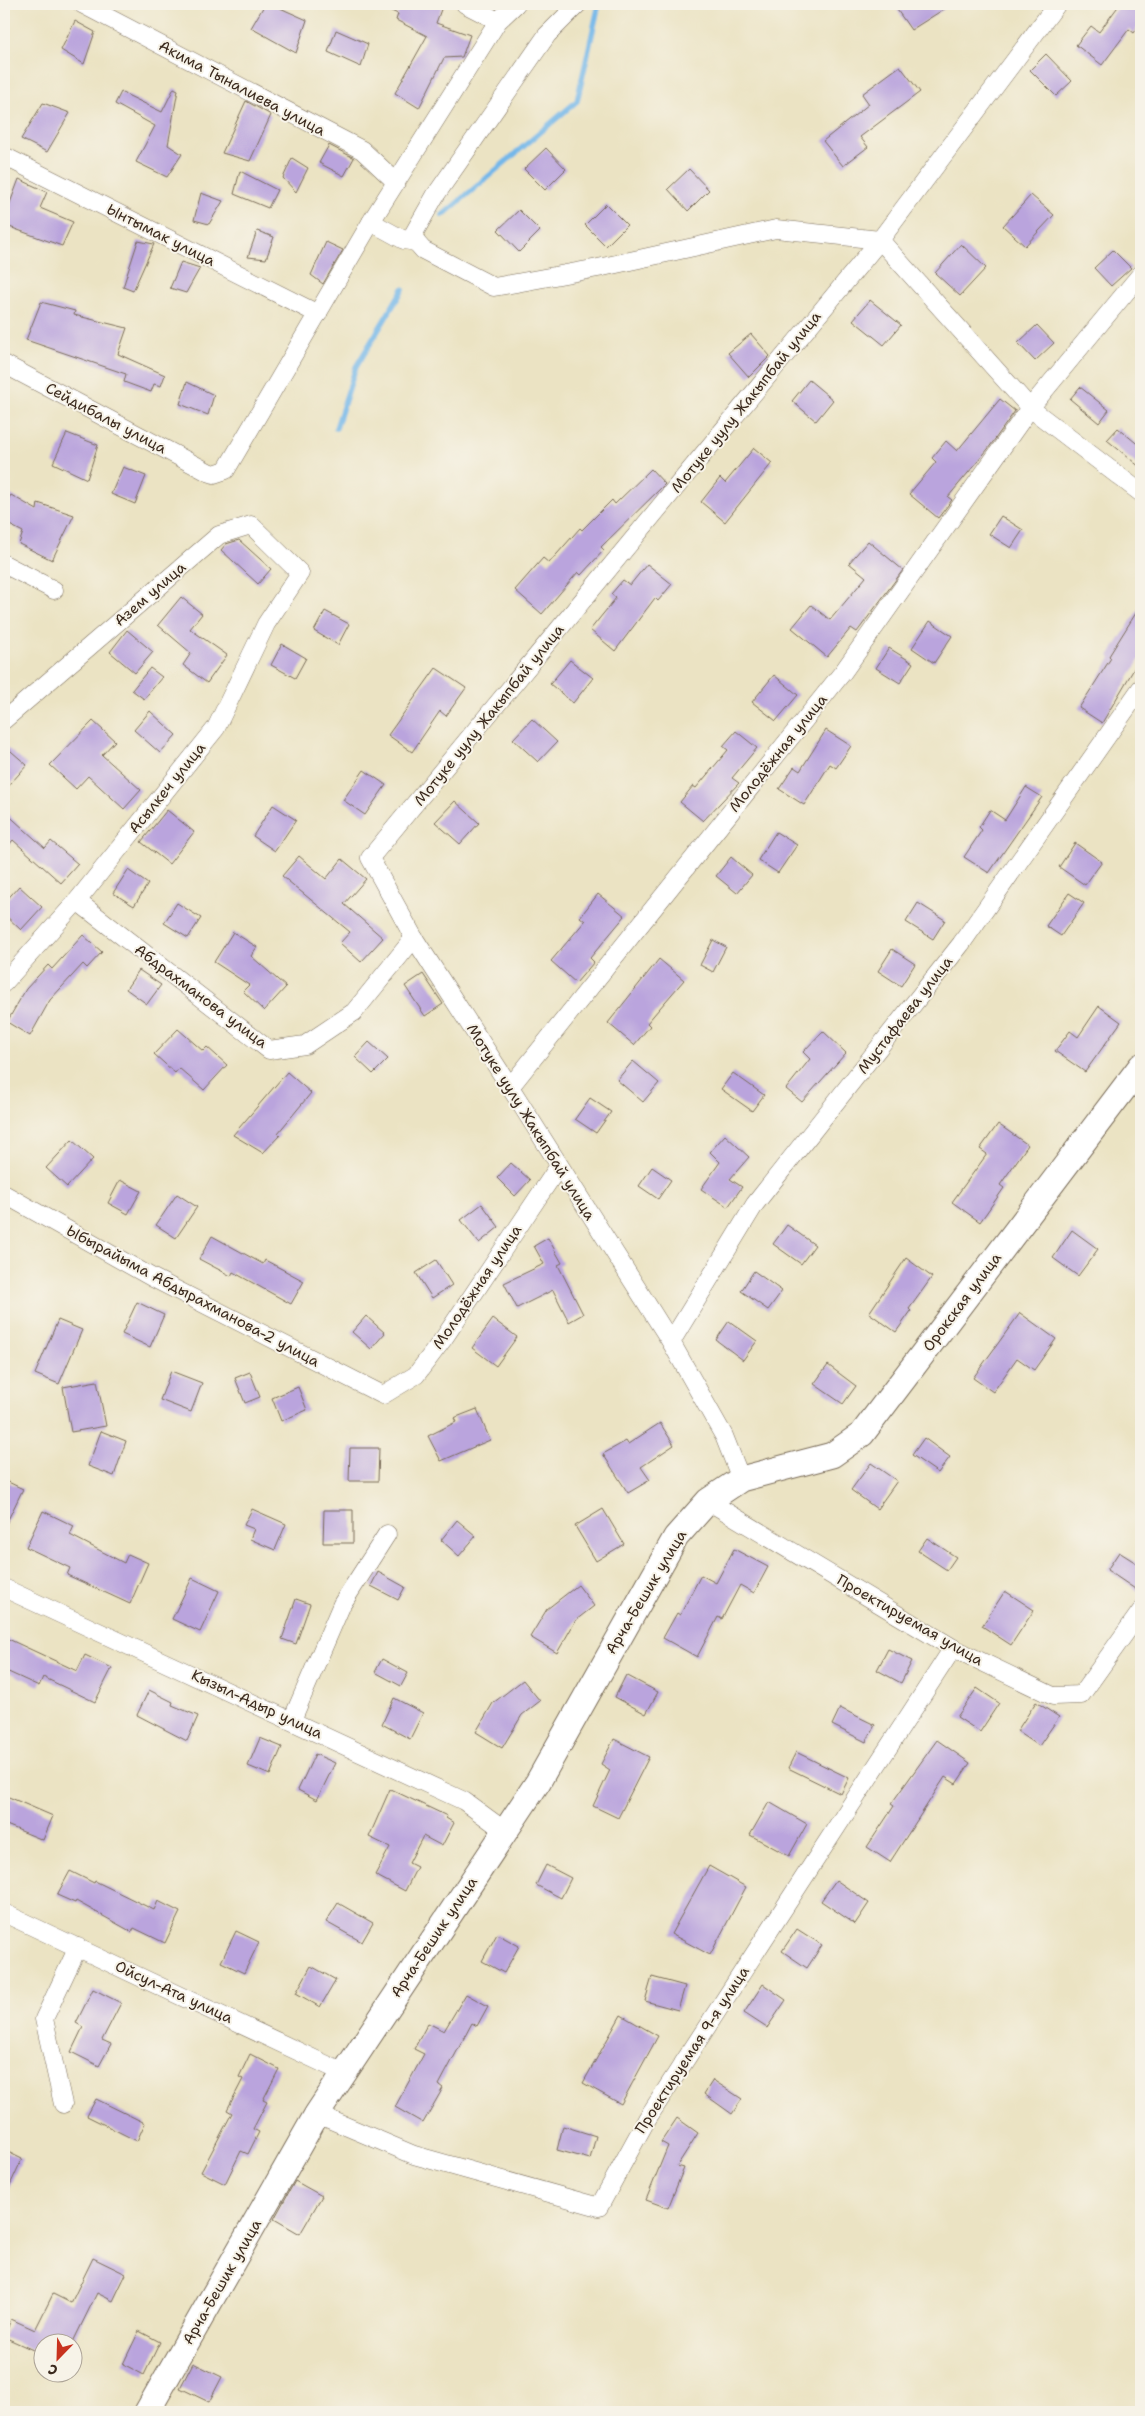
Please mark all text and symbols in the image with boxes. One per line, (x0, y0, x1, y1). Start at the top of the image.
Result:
street label: Акима Тыналиева улица (155, 36, 329, 141)
street label: Ынтымак улица (103, 199, 219, 271)
street label: Мотуке уулу Жакыпбай улица (666, 307, 826, 497)
street label: Сейдибалы улица (42, 378, 171, 459)
street label: Азем улица (110, 557, 191, 631)
street label: Мотуке уулу Жакыпбай улица (409, 620, 569, 810)
street label: Молодёжная улица (724, 689, 832, 816)
street label: Асылкеч улица (124, 738, 210, 838)
street label: Абдрахманова улица (131, 939, 272, 1053)
street label: Мустафаева улица (853, 952, 957, 1078)
street label: Мотуке уулу Жакыпбай улица (462, 1020, 600, 1225)
street label: Ыбырайыма Абдырахманова-2 улица (63, 1220, 324, 1372)
street label: Молодёжная улица (428, 1220, 526, 1353)
street label: Орокская улица (918, 1248, 1006, 1356)
street label: Арча-Бешик улица (601, 1526, 691, 1658)
street label: Проектируемая улица (833, 1570, 987, 1670)
street label: Кызыл-Адыр улица (188, 1665, 326, 1743)
street label: Арча-Бешик улица (386, 1872, 482, 2001)
street label: Ойсул-Ата улица (112, 1956, 237, 2028)
street label: Проектируемая 9-я улица (630, 1962, 754, 2138)
street label: Арча-Бешик улица (178, 2215, 266, 2348)
north arrow (32, 2334, 82, 2384)
text: С (45, 2360, 60, 2380)

